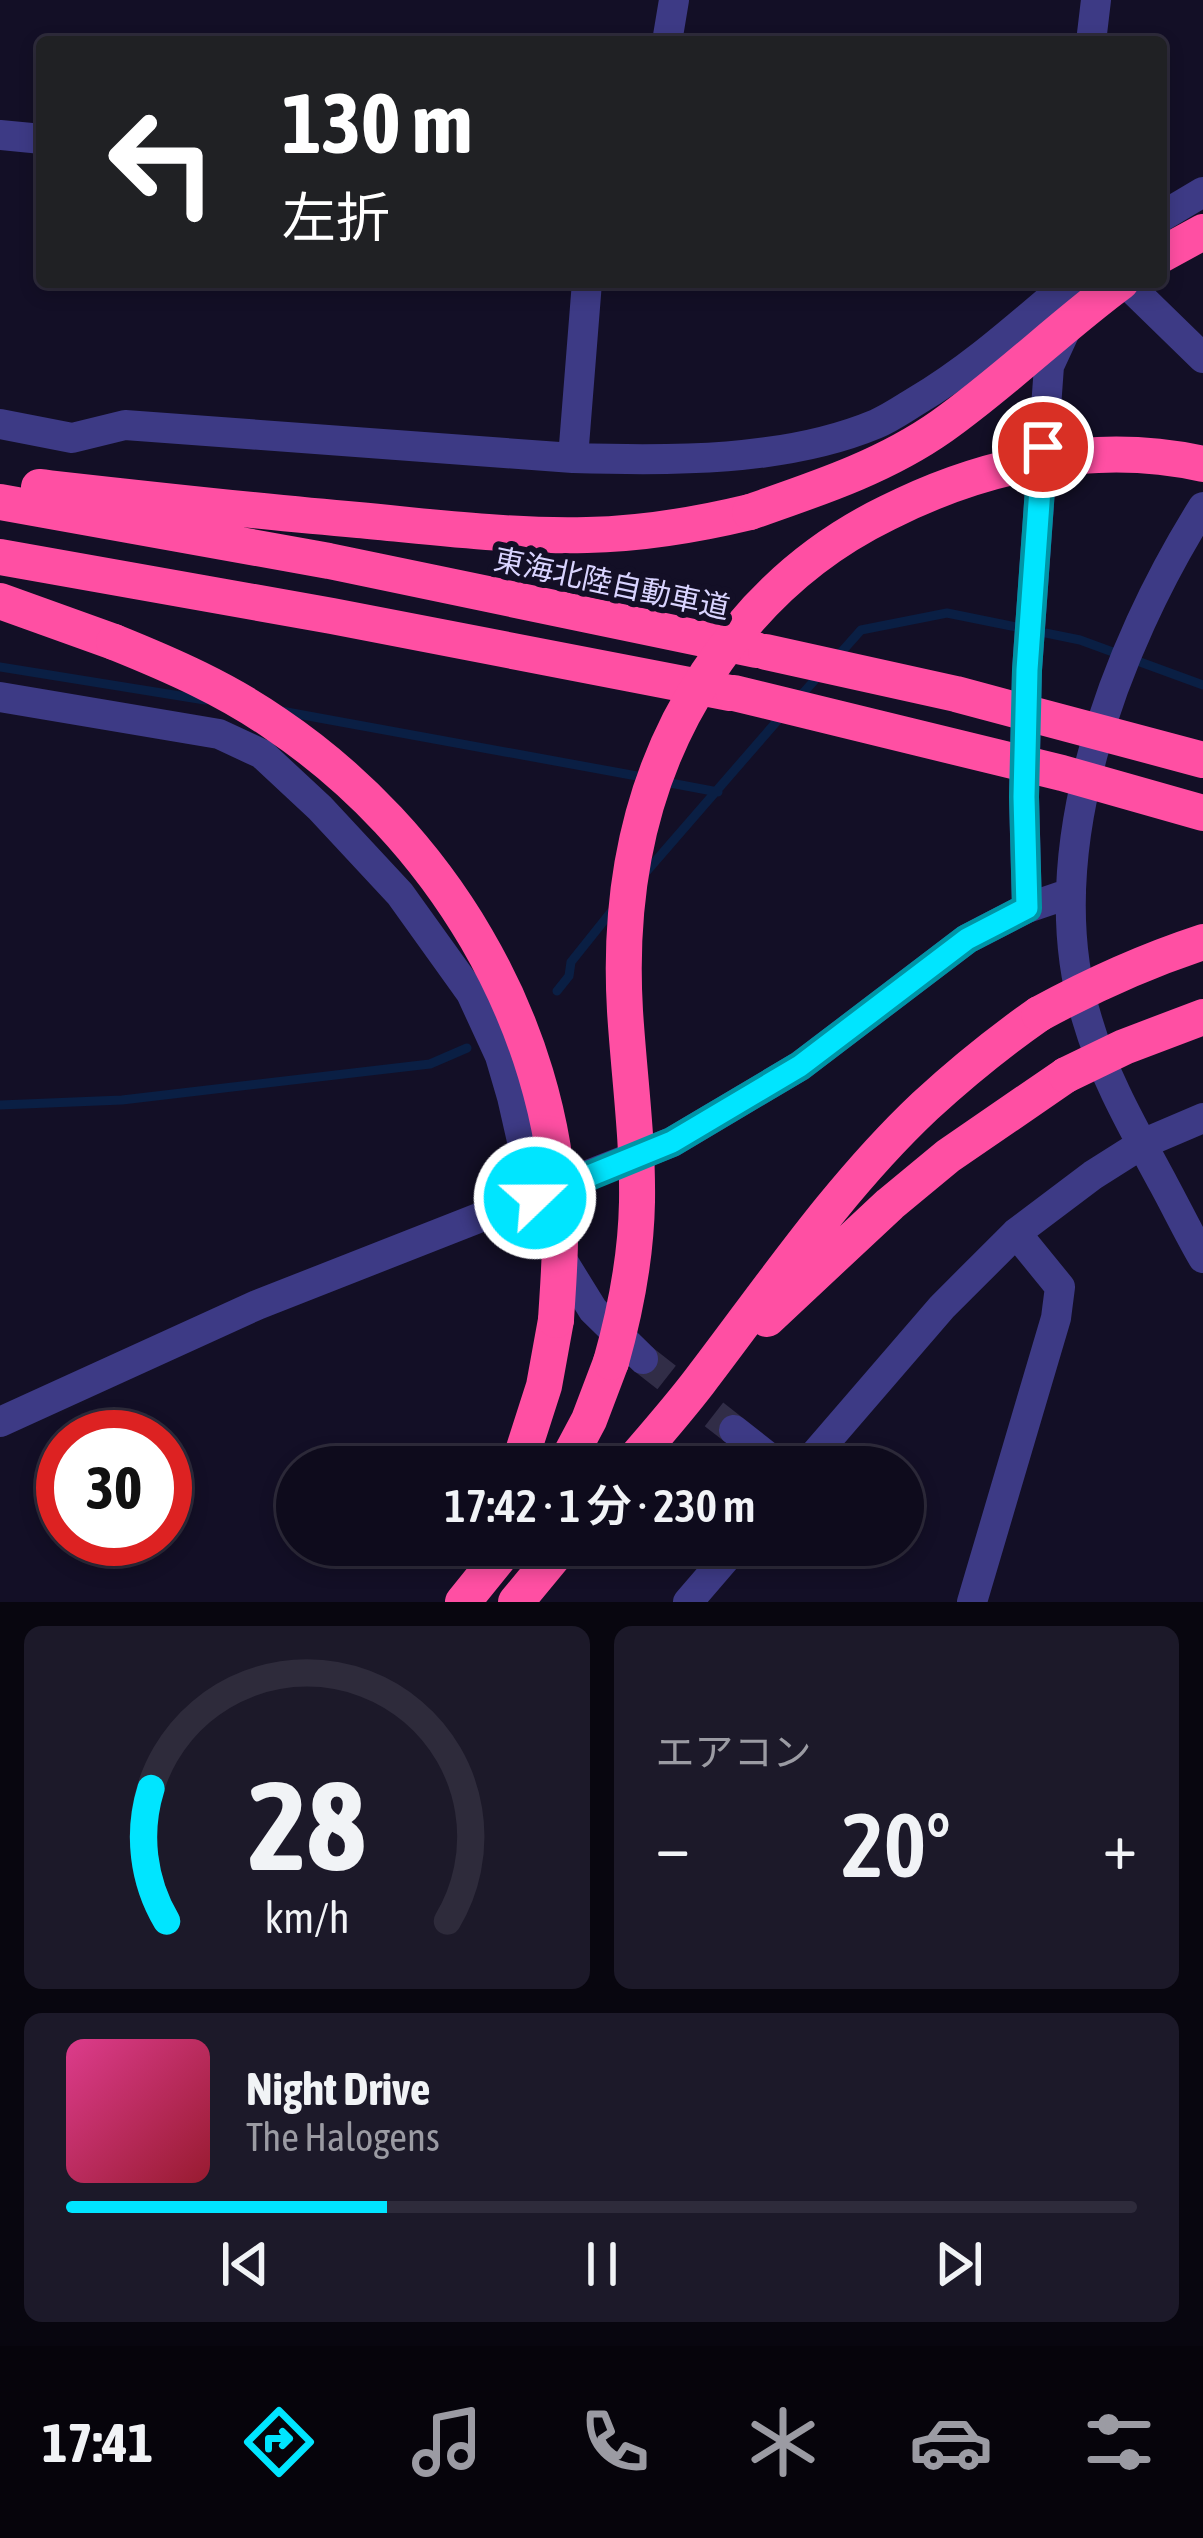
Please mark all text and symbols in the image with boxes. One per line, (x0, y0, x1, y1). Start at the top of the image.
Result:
text: 130 m (282, 75, 472, 171)
icon: left (84, 84, 240, 240)
text: 左折 (282, 187, 390, 248)
pin (992, 396, 1094, 498)
icon: arrive (1010, 414, 1076, 480)
street label: 東海北陸自動車道 (491, 541, 733, 625)
position arrow (472, 1135, 598, 1261)
speed limit sign: 30 (36, 1410, 192, 1566)
text: 17:42 · 1 分 · 230 m (445, 1480, 755, 1532)
text: エアコン (656, 1730, 812, 1774)
text: 28 (248, 1753, 365, 1896)
text: 20° (842, 1793, 951, 1896)
text: − (656, 1807, 690, 1883)
text: + (1103, 1807, 1137, 1883)
text: km/h (264, 1892, 349, 1941)
text: Night Drive (246, 2063, 431, 2115)
text: The Halogens (246, 2115, 440, 2159)
icon: previous (212, 2231, 278, 2297)
icon: pause (569, 2231, 635, 2297)
icon: next (926, 2231, 992, 2297)
icon: directions (237, 2400, 321, 2484)
icon: music (405, 2400, 489, 2484)
icon: phone (573, 2400, 657, 2484)
icon: climate (741, 2400, 825, 2484)
icon: car (909, 2400, 993, 2484)
icon: filters (1077, 2400, 1161, 2484)
text: 17:41 (42, 2412, 153, 2473)

